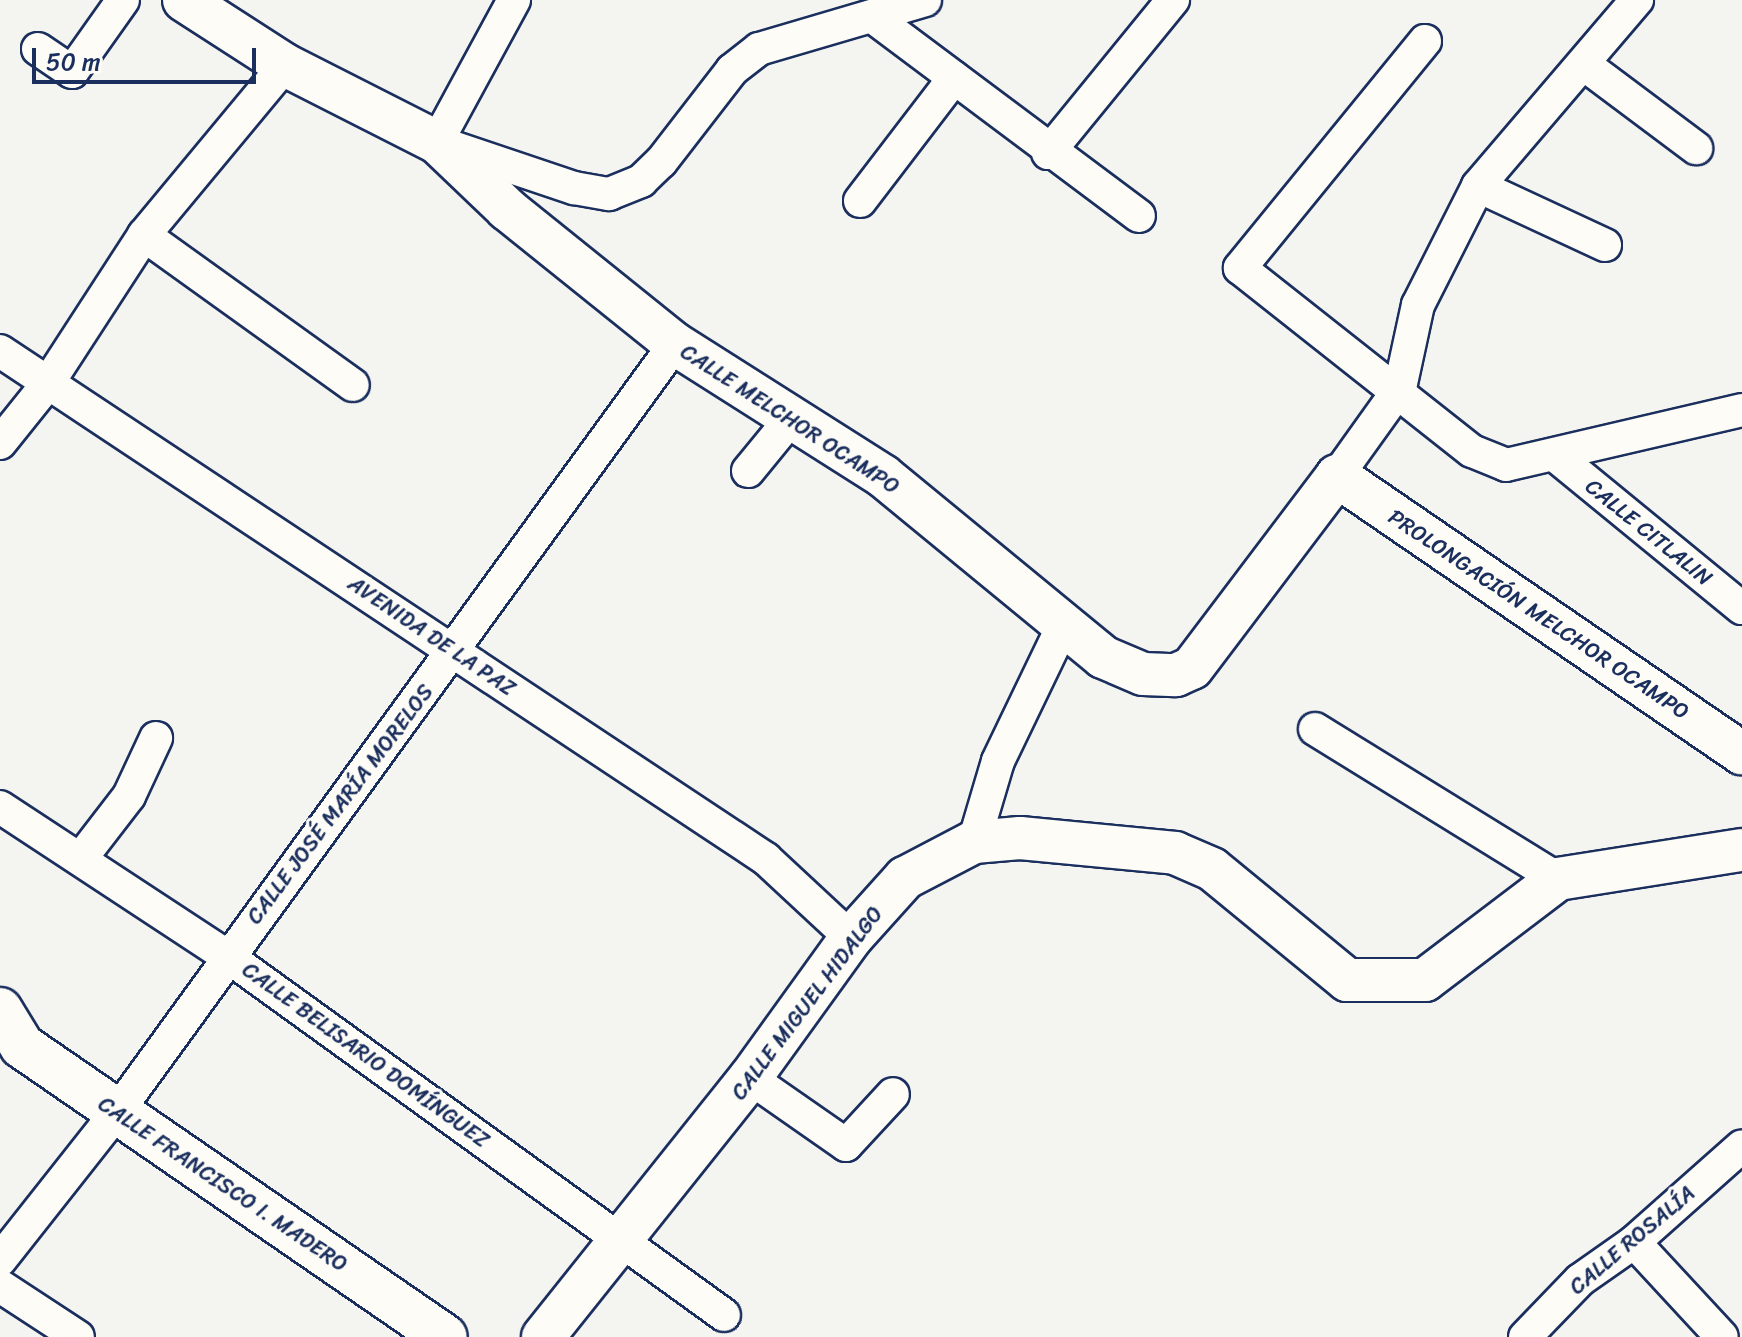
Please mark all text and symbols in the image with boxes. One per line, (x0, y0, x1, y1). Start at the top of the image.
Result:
scale bar (36, 32, 260, 82)
text: 50 m (46, 41, 101, 83)
street label: CALLE MELCHOR OCAMPO (675, 338, 905, 500)
street label: CALLE CITLALIN (1580, 472, 1718, 592)
street label: PROLONGACIÓN MELCHOR OCAMPO (1384, 504, 1694, 724)
street label: AVENIDA DE LA PAZ (344, 570, 520, 702)
street label: CALLE JOSÉ MARÍA MORELOS (241, 679, 439, 929)
street label: CALLE MIGUEL HIDALGO (724, 900, 890, 1106)
street label: CALLE BELISARIO DOMÍNGUEZ (237, 956, 495, 1154)
street label: CALLE FRANCISCO I. MADERO (93, 1090, 353, 1278)
street label: CALLE ROSALÍA (1564, 1180, 1700, 1300)

